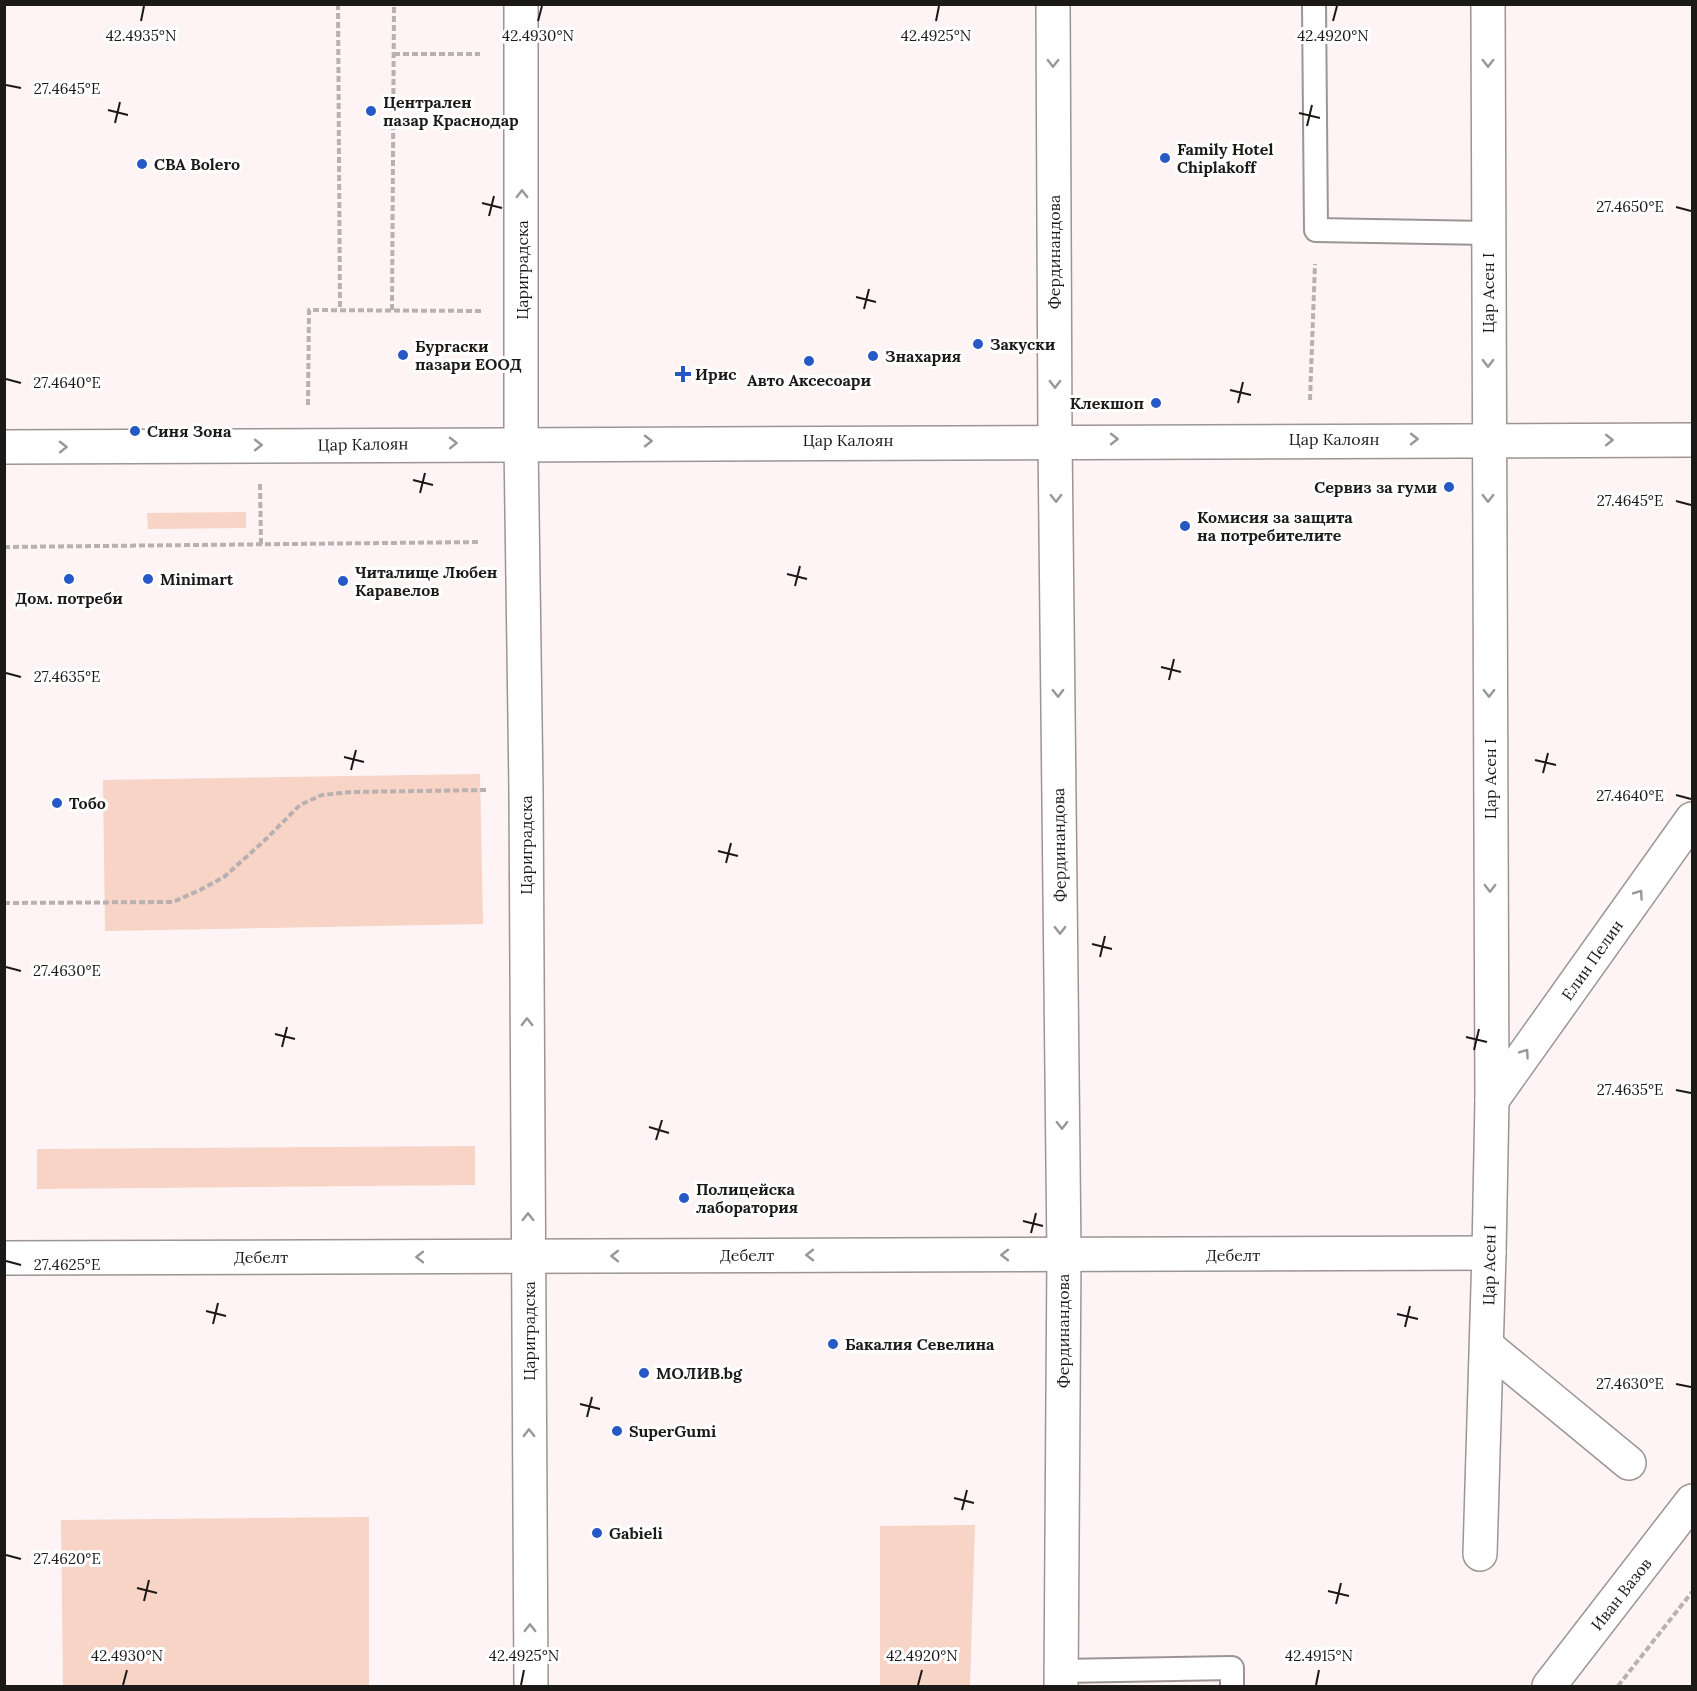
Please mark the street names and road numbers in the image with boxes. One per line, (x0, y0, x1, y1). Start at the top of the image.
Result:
street label: Фердинандова (1044, 195, 1064, 309)
street label: Цариградска (512, 220, 532, 320)
street label: Цар Асен I (1478, 253, 1498, 333)
street label: Цар Калоян (1289, 429, 1379, 449)
street label: Цар Калоян (803, 430, 893, 450)
street label: Цар Калоян (317, 433, 409, 455)
street label: Цар Асен I (1480, 739, 1500, 819)
street label: Фердинандова (1048, 788, 1070, 902)
street label: Цариградска (516, 795, 536, 895)
street label: Елин Пелин (1557, 916, 1627, 1004)
street label: Цар Асен I (1478, 1225, 1500, 1305)
street label: Дебелт (720, 1245, 774, 1265)
street label: Дебелт (1206, 1245, 1260, 1265)
street label: Дебелт (234, 1247, 288, 1267)
street label: Фердинандова (1053, 1274, 1073, 1388)
street label: Цариградска (519, 1281, 539, 1381)
street label: Иван Вазов (1586, 1554, 1656, 1634)

